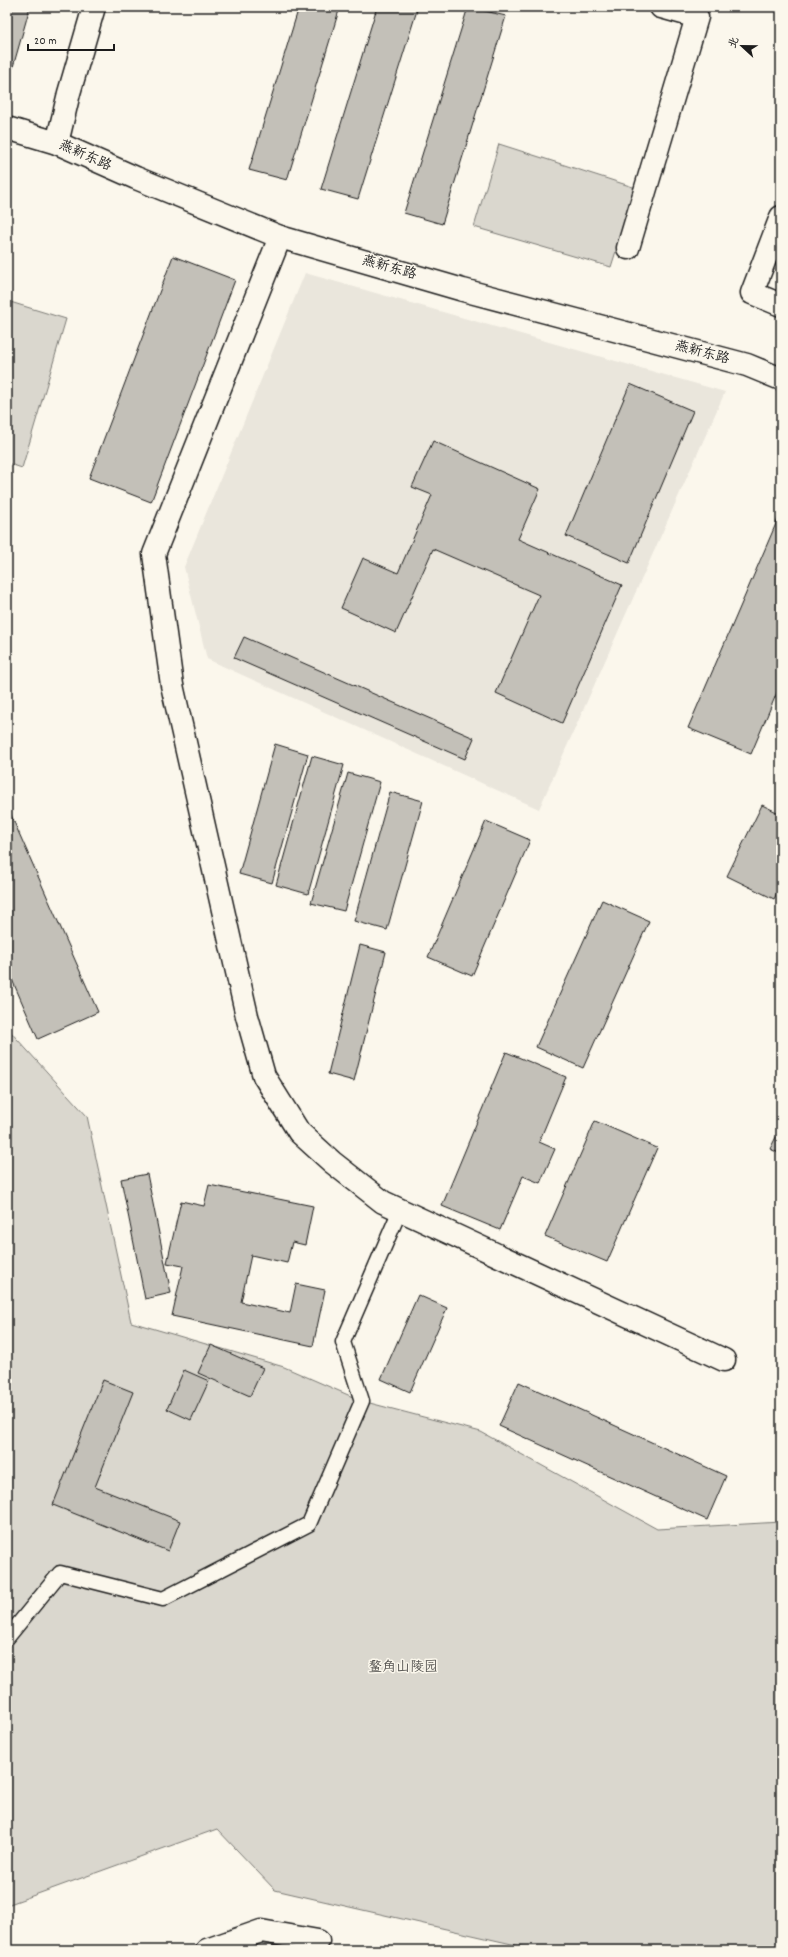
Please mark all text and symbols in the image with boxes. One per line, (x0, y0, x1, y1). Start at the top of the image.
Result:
scale bar (28, 26, 114, 52)
north arrow (722, 26, 762, 66)
text: 20 m (34, 33, 57, 50)
text: 北 (725, 35, 744, 51)
street label: 燕新东路 (55, 135, 115, 177)
street label: 燕新东路 (359, 251, 419, 285)
street label: 燕新东路 (672, 336, 732, 370)
park label: 鳌角山陵园 (368, 1658, 438, 1678)

